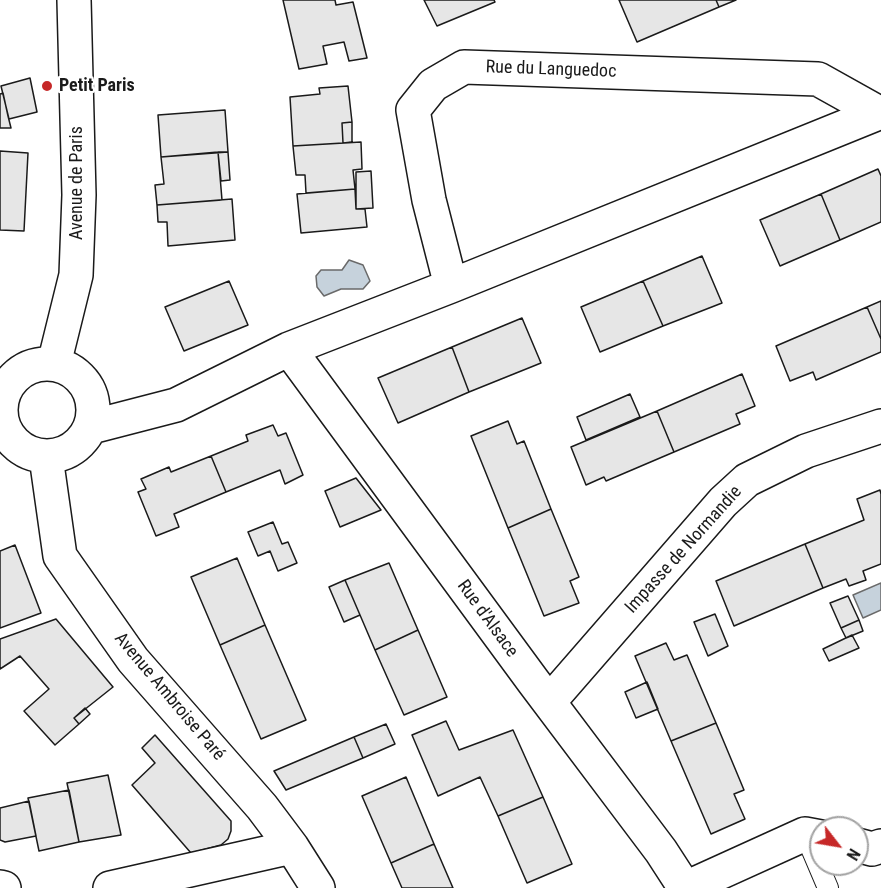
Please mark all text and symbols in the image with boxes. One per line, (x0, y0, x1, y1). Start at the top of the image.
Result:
street label: Rue du Languedoc (485, 57, 617, 83)
place label: Petit Paris (59, 75, 135, 97)
marker: Petit Paris (40, 79, 54, 93)
street label: Avenue de Paris (66, 126, 88, 240)
street label: Impasse de Normandie (621, 482, 747, 618)
street label: Rue d'Alsace (452, 576, 522, 662)
street label: Avenue Ambroise Paré (109, 629, 229, 765)
north arrow (809, 816, 869, 876)
text: N (842, 845, 864, 864)

